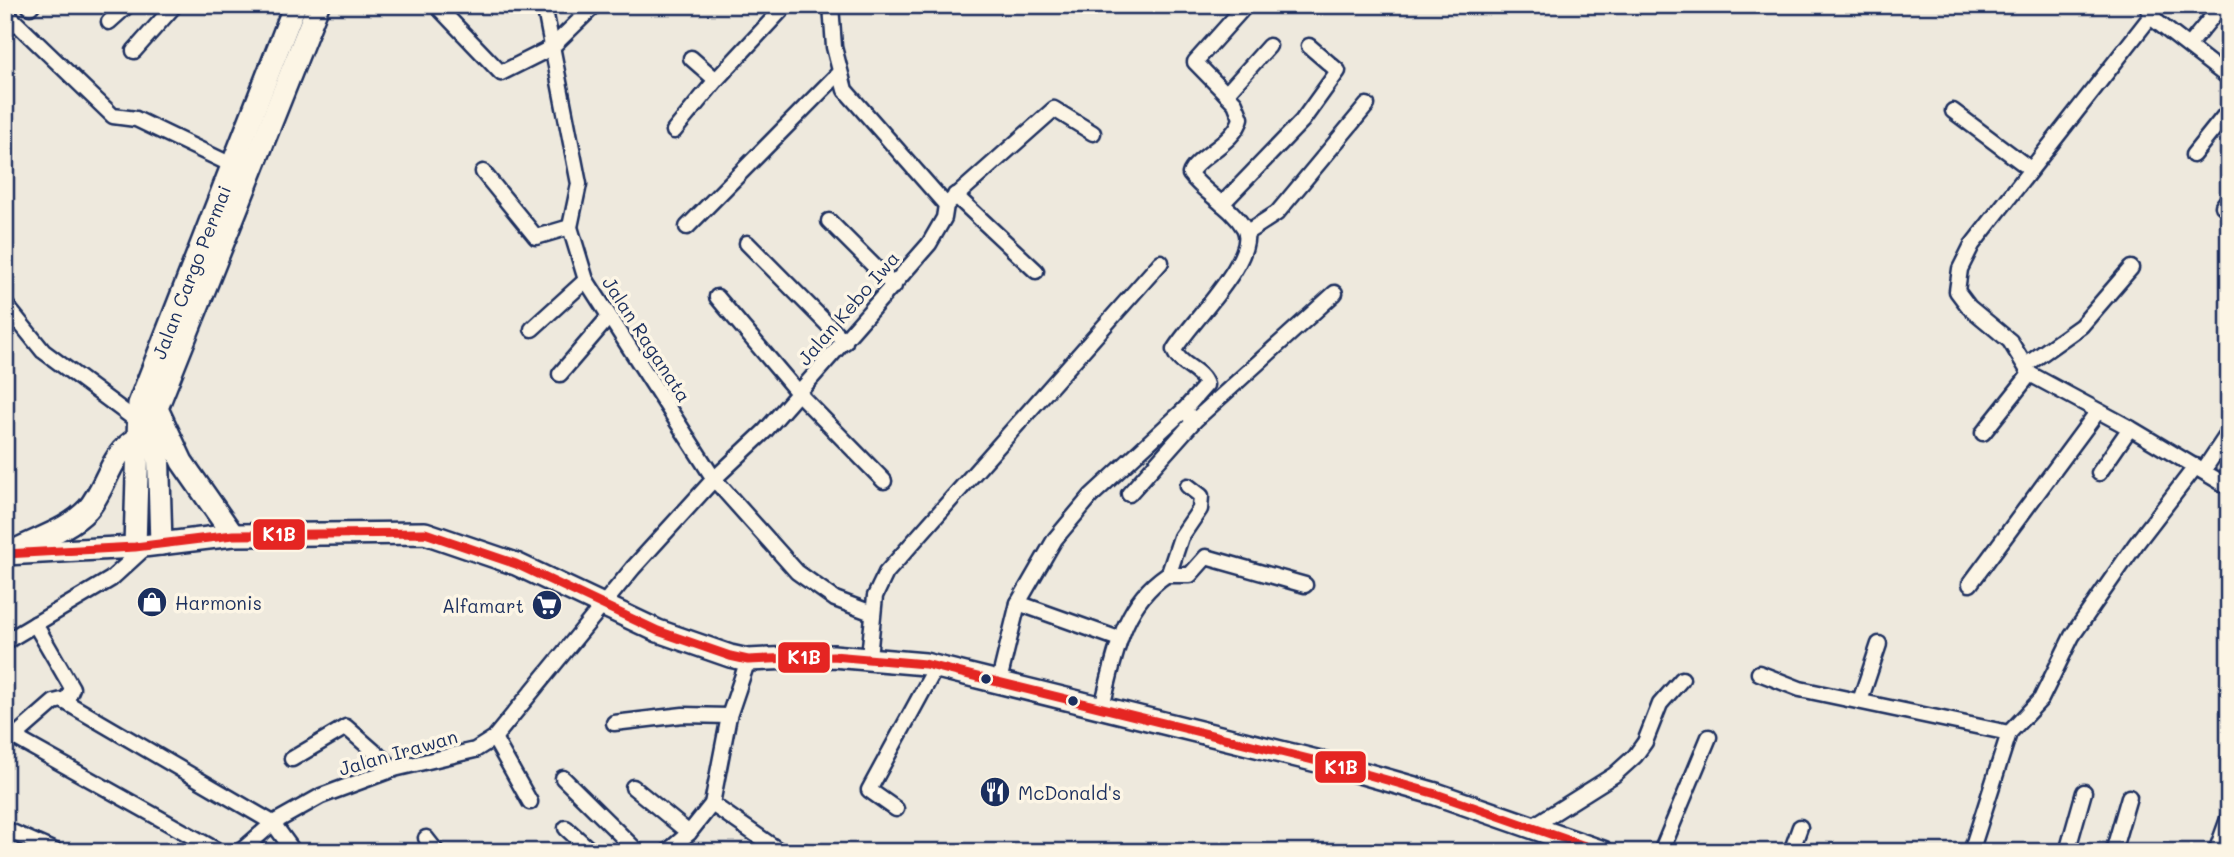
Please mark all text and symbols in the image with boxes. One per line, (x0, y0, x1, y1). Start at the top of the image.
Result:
street label: Jalan Cargo Permai (145, 181, 236, 362)
street label: Jalan Kebo Iwa (792, 246, 904, 370)
street label: Jalan Raganata (597, 271, 697, 407)
line badge: K1B (252, 518, 306, 551)
text: K1B (262, 521, 296, 546)
shop icon: Harmonis (135, 585, 169, 619)
supermarket icon: Alfamart (530, 588, 564, 622)
place label: Harmonis (175, 590, 262, 615)
place label: Alfamart (442, 593, 524, 618)
line badge: K1B (777, 641, 831, 674)
text: K1B (787, 644, 821, 669)
unlabelled marker (979, 672, 993, 686)
unlabelled marker (1066, 694, 1080, 708)
street label: Jalan Irawan (336, 723, 460, 781)
line badge: K1B (1314, 750, 1367, 784)
text: K1B (1324, 754, 1358, 779)
restaurant icon: McDonald's (978, 775, 1012, 809)
place label: McDonald's (1018, 780, 1121, 805)

